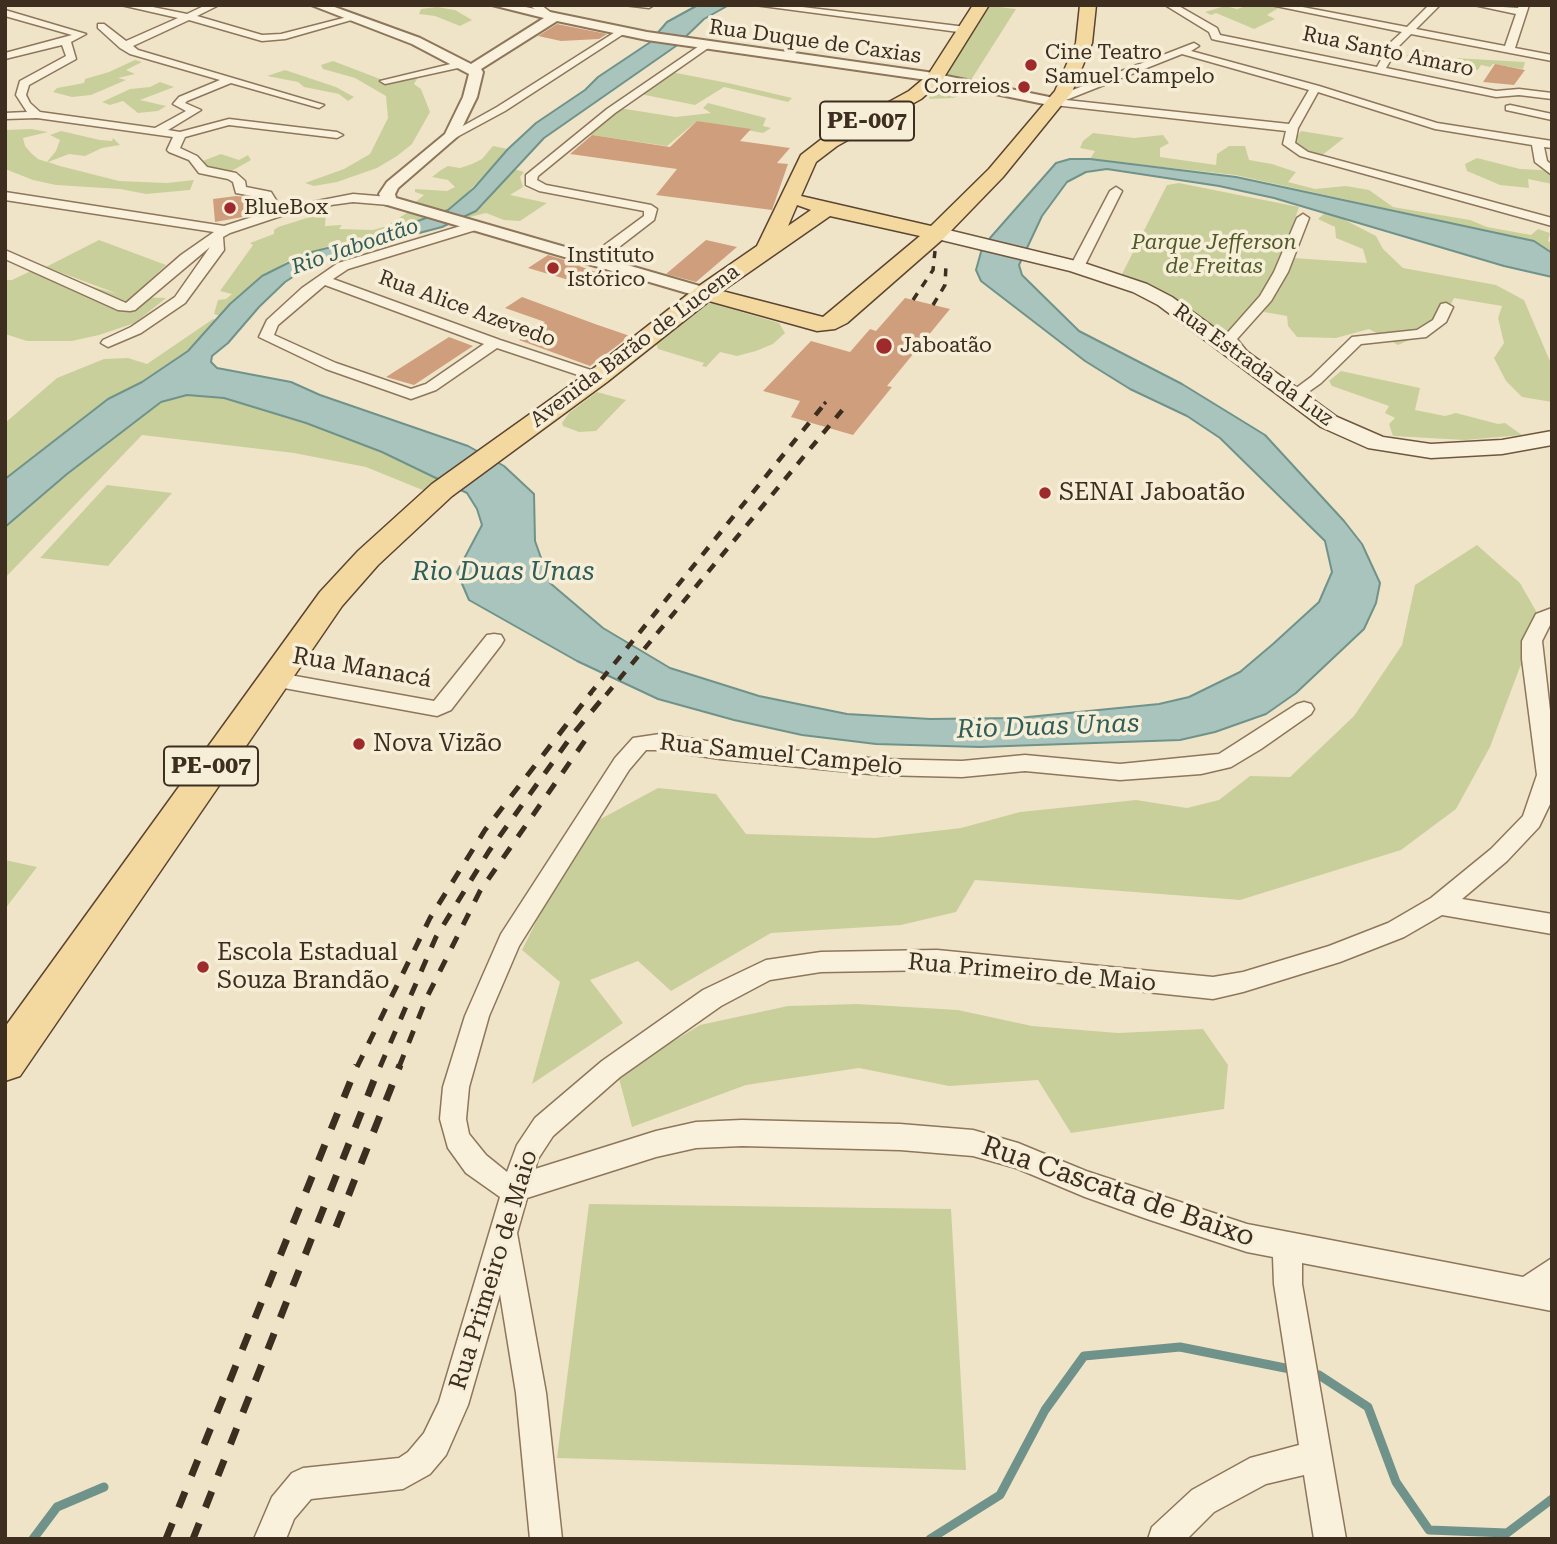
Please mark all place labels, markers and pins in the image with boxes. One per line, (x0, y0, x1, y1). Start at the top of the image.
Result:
place label: Cine Teatro Samuel Campelo (1045, 40, 1215, 90)
marker: Cine Teatro Samuel Campelo (1023, 57, 1039, 73)
place label: Correios (924, 74, 1010, 100)
marker: Correios (1016, 79, 1032, 95)
place label: BlueBox (244, 195, 328, 221)
marker: BlueBox (222, 200, 238, 216)
place label: Instituto Istórico (567, 243, 654, 293)
marker: Instituto Istórico (545, 260, 561, 276)
place label: Jaboatão (900, 333, 992, 359)
marker: Jaboatão (874, 336, 894, 356)
place label: SENAI Jaboatão (1059, 479, 1245, 507)
marker: SENAI Jaboatão (1037, 485, 1053, 501)
place label: Nova Vizão (373, 730, 502, 758)
marker: Nova Vizão (351, 736, 367, 752)
place label: Escola Estadual Souza Brandão (217, 939, 398, 995)
marker: Escola Estadual Souza Brandão (195, 959, 211, 975)

